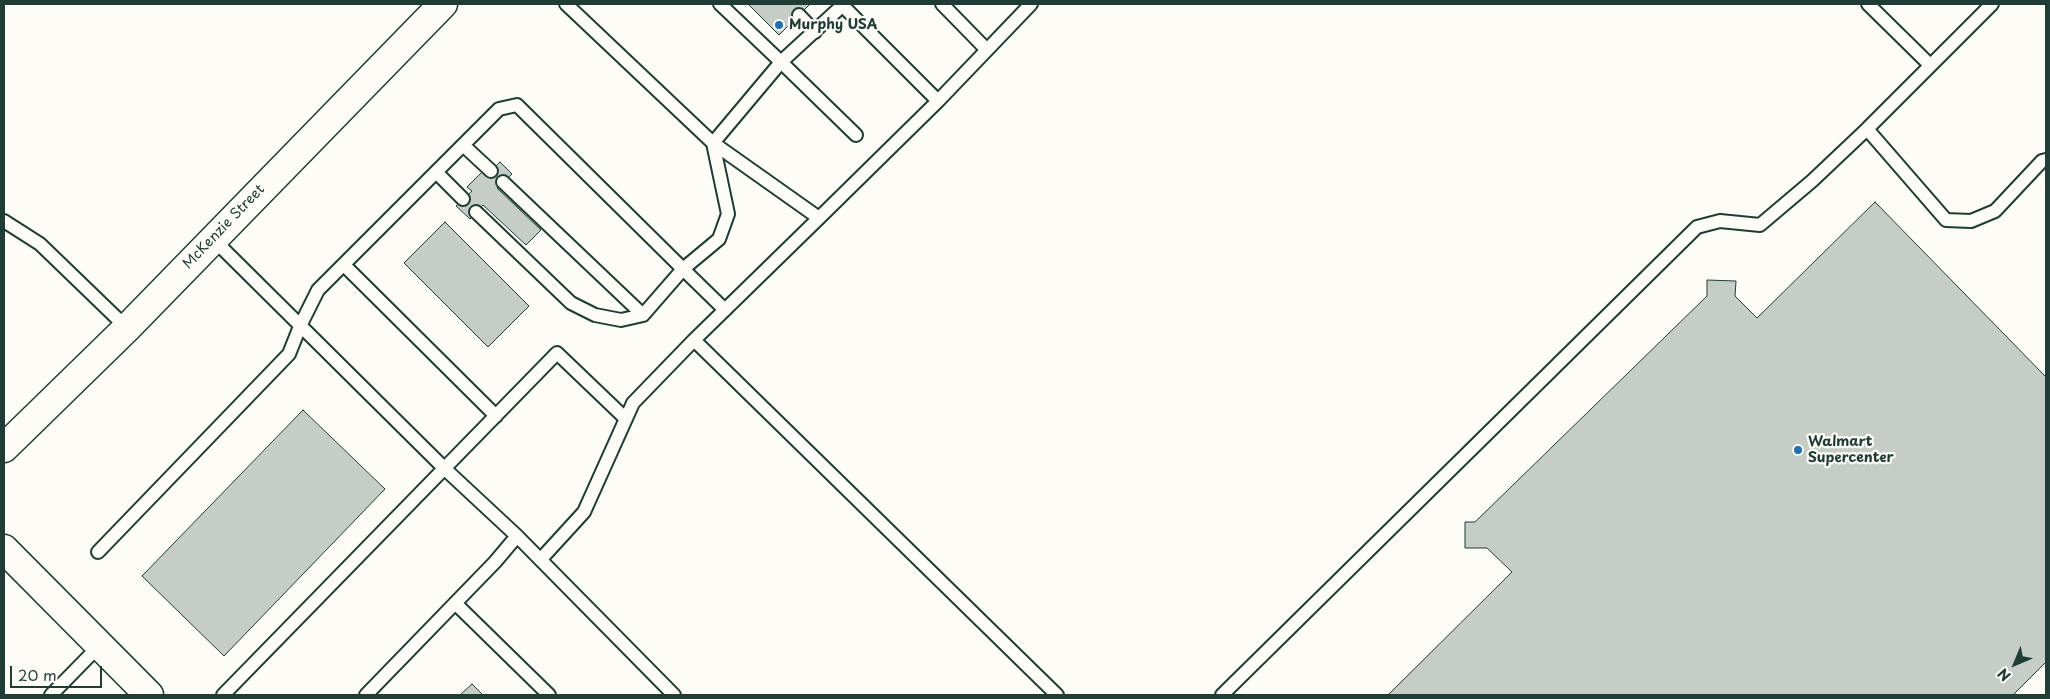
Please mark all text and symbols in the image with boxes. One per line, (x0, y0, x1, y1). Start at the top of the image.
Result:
place label: Murphy USA (789, 17, 877, 33)
marker: Murphy USA (773, 19, 785, 31)
street label: McKenzie Street (180, 181, 268, 273)
place label: Walmart Supercenter (1808, 434, 1894, 467)
marker: Walmart Supercenter (1792, 444, 1804, 456)
north arrow (1990, 639, 2040, 689)
scale bar (12, 656, 105, 688)
text: 20 m (18, 663, 57, 686)
text: N (1993, 664, 2015, 686)

